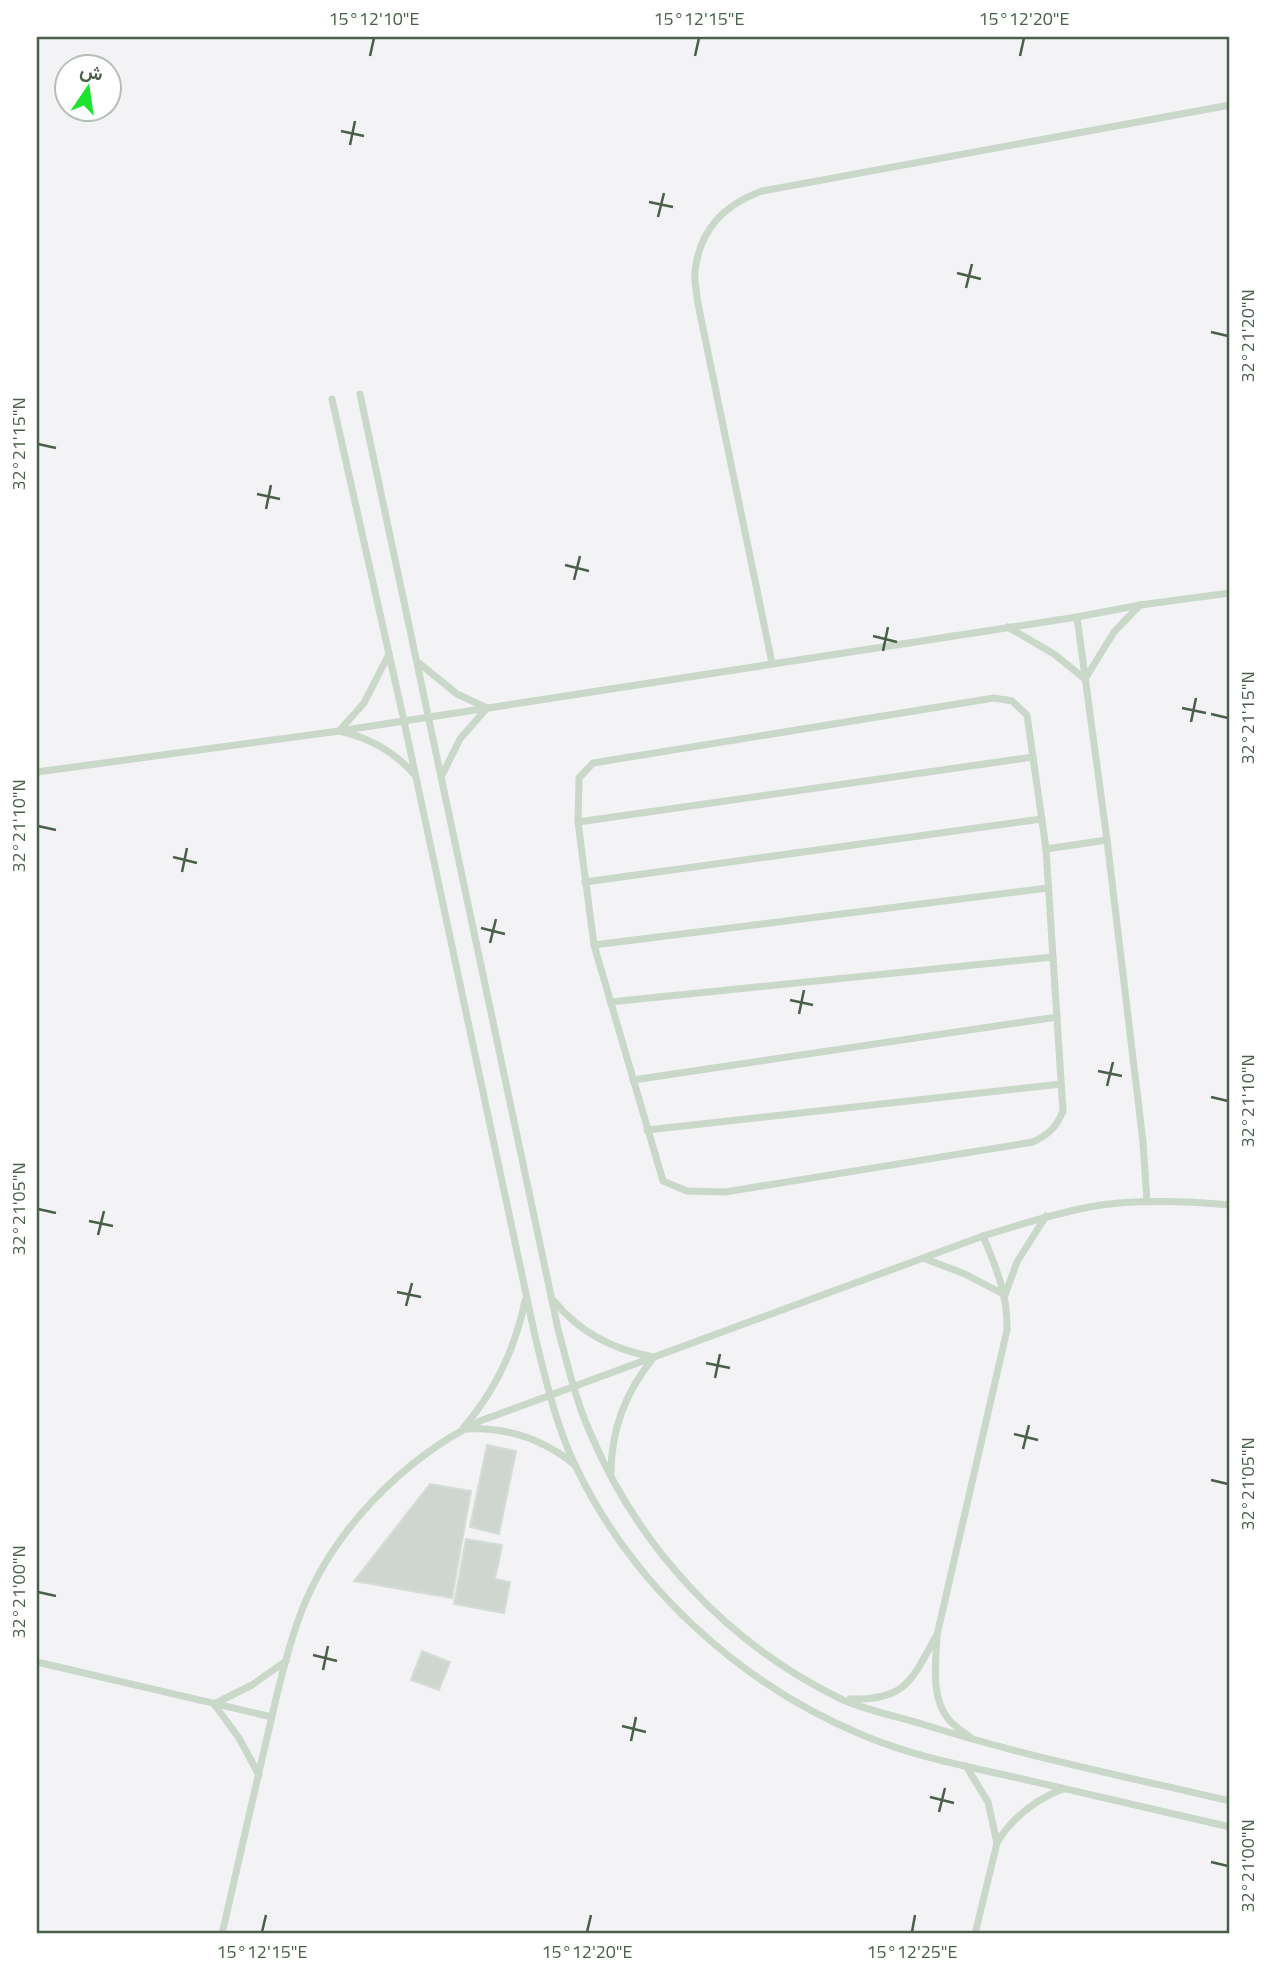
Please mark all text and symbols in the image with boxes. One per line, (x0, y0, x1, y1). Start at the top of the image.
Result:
text: 15°12'10"E (329, 5, 420, 32)
text: 15°12'15"E (654, 5, 745, 32)
text: 15°12'20"E (979, 5, 1070, 32)
north arrow (52, 52, 122, 122)
text: ش (78, 54, 106, 88)
text: 32°21'20"N (1234, 289, 1261, 383)
text: 32°21'15"N (5, 397, 32, 491)
text: 32°21'15"N (1234, 671, 1261, 765)
text: 32°21'10"N (5, 779, 32, 873)
text: 32°21'10"N (1234, 1054, 1261, 1148)
text: 32°21'05"N (5, 1162, 32, 1256)
text: 32°21'05"N (1234, 1437, 1261, 1531)
text: 32°21'00"N (5, 1545, 32, 1639)
text: 32°21'00"N (1234, 1819, 1261, 1913)
text: 15°12'15"E (217, 1938, 308, 1965)
text: 15°12'20"E (542, 1938, 633, 1965)
text: 15°12'25"E (867, 1938, 958, 1965)

